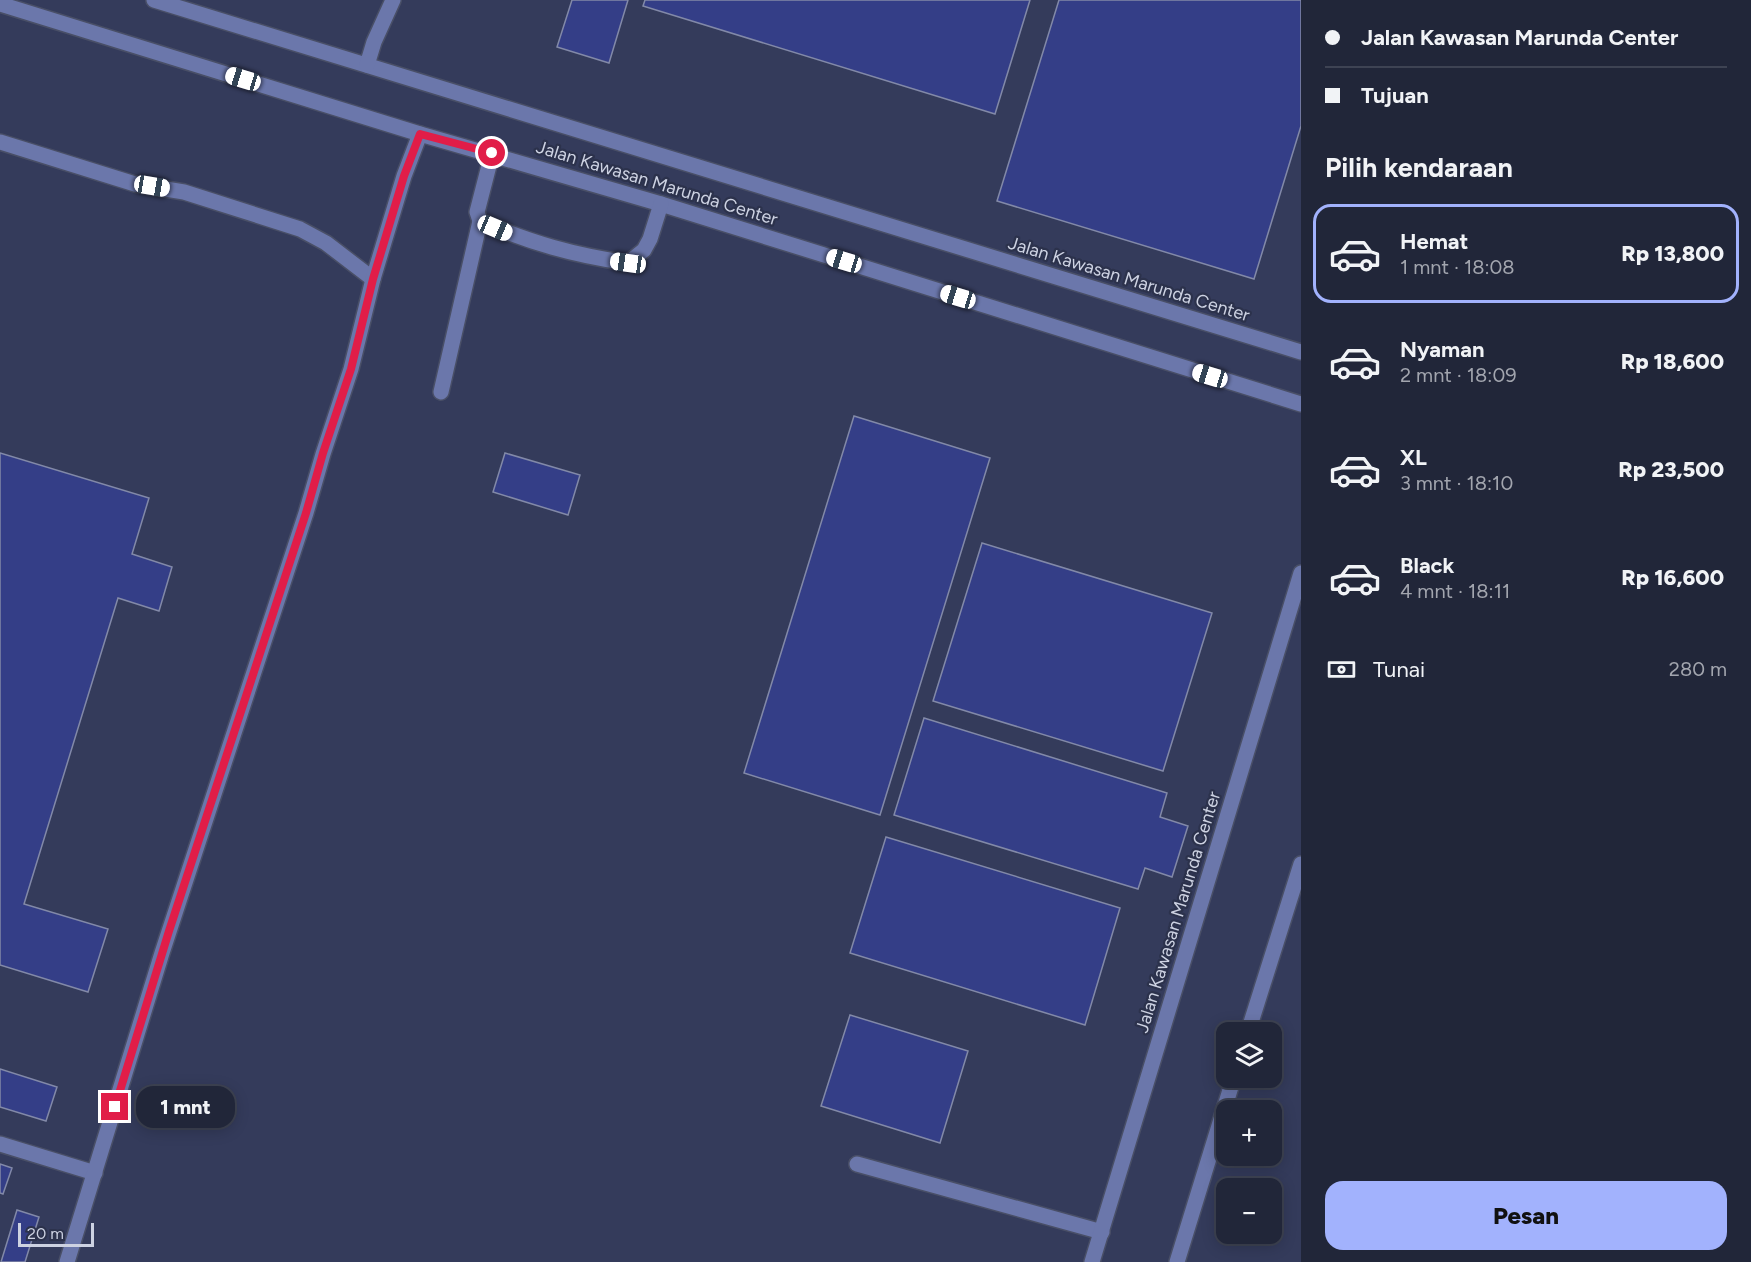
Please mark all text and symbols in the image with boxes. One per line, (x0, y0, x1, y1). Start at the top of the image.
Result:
text: Jalan Kawasan Marunda Center (1361, 24, 1678, 51)
car (223, 65, 263, 93)
text: Tujuan (1361, 82, 1429, 109)
street label: Jalan Kawasan Marunda Center (534, 136, 780, 230)
route start (478, 139, 505, 166)
text: Pilih kendaraan (1325, 151, 1513, 184)
car (133, 174, 171, 198)
car (475, 213, 515, 243)
icon: car (1328, 227, 1382, 281)
text: Hemat (1400, 228, 1468, 255)
street label: Jalan Kawasan Marunda Center (1006, 232, 1252, 326)
text: Rp 13,800 (1621, 240, 1724, 267)
car (824, 247, 864, 275)
car (609, 252, 647, 274)
text: 1 mnt · 18:08 (1400, 255, 1515, 279)
car (938, 283, 978, 311)
icon: car (1328, 335, 1382, 389)
text: Nyaman (1400, 336, 1484, 363)
text: Rp 18,600 (1621, 348, 1724, 375)
car (1190, 362, 1230, 390)
text: 2 mnt · 18:09 (1400, 363, 1517, 387)
icon: car (1328, 443, 1382, 497)
text: XL (1400, 444, 1427, 471)
text: Rp 23,500 (1618, 456, 1724, 483)
text: 3 mnt · 18:10 (1400, 471, 1513, 495)
icon: car (1328, 551, 1382, 605)
text: Black (1400, 552, 1454, 579)
text: Rp 16,600 (1621, 564, 1724, 591)
text: 4 mnt · 18:11 (1400, 579, 1510, 603)
icon: cash (1325, 653, 1358, 686)
text: Tunai (1373, 656, 1425, 683)
text: 280 m (1669, 657, 1727, 681)
street label: Jalan Kawasan Marunda Center (1131, 789, 1225, 1035)
map controls (1216, 1022, 1282, 1244)
button: layers (1216, 1022, 1282, 1088)
callout: 1 mnt (136, 1086, 235, 1128)
route end (101, 1093, 128, 1120)
text: 1 mnt (160, 1095, 211, 1119)
button: + (1216, 1100, 1282, 1166)
button: − (1216, 1178, 1282, 1244)
button: Pesan (1325, 1181, 1727, 1250)
scale bar (18, 1220, 94, 1248)
text: 20 m (27, 1224, 64, 1243)

